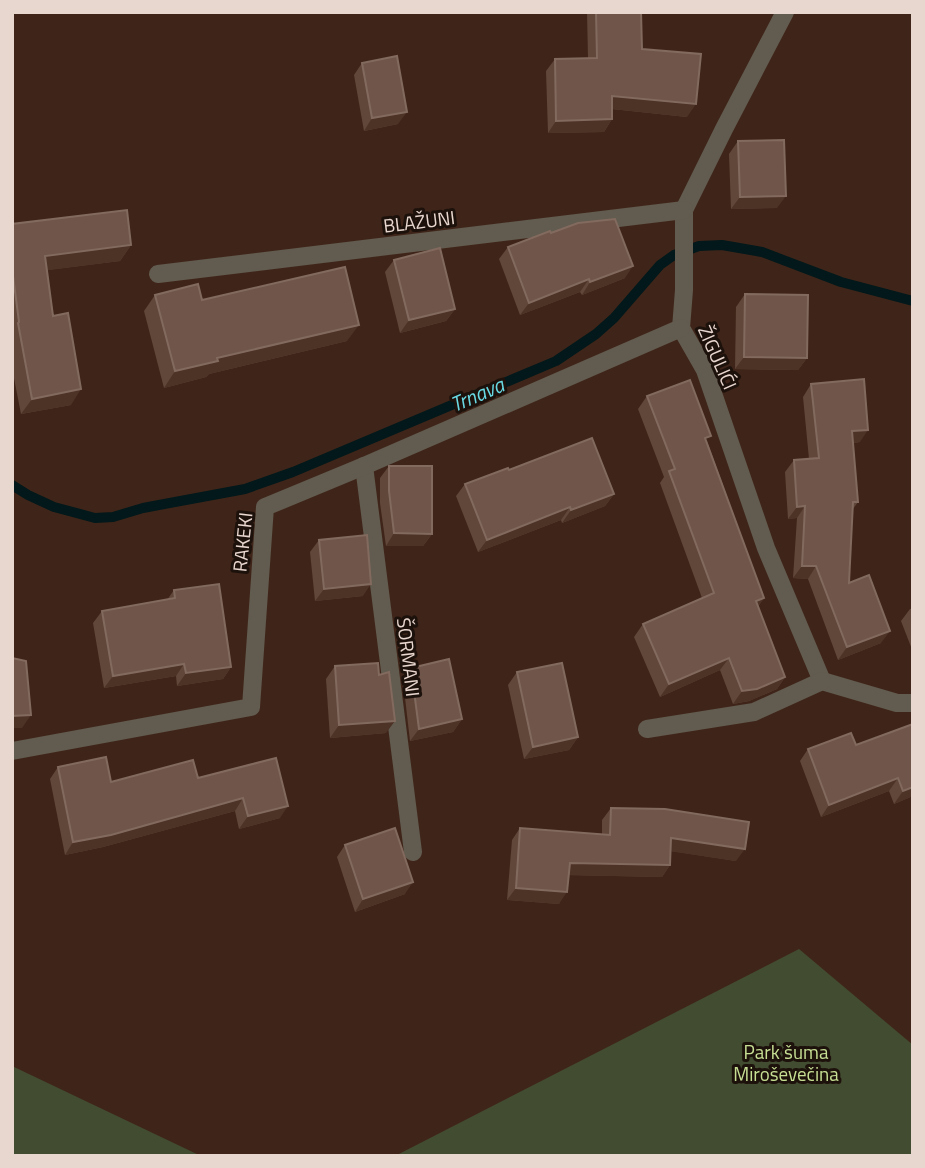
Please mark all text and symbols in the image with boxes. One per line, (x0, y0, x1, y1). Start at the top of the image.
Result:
street label: BLAŽUNI (381, 202, 457, 240)
street label: ŽIGULIĆI (691, 320, 745, 394)
water label: Trnava (445, 368, 510, 420)
street label: RAKEKI (224, 511, 260, 573)
street label: ŠORMANI (390, 616, 428, 698)
park label: Park šuma Miroševečina (733, 1037, 839, 1088)

